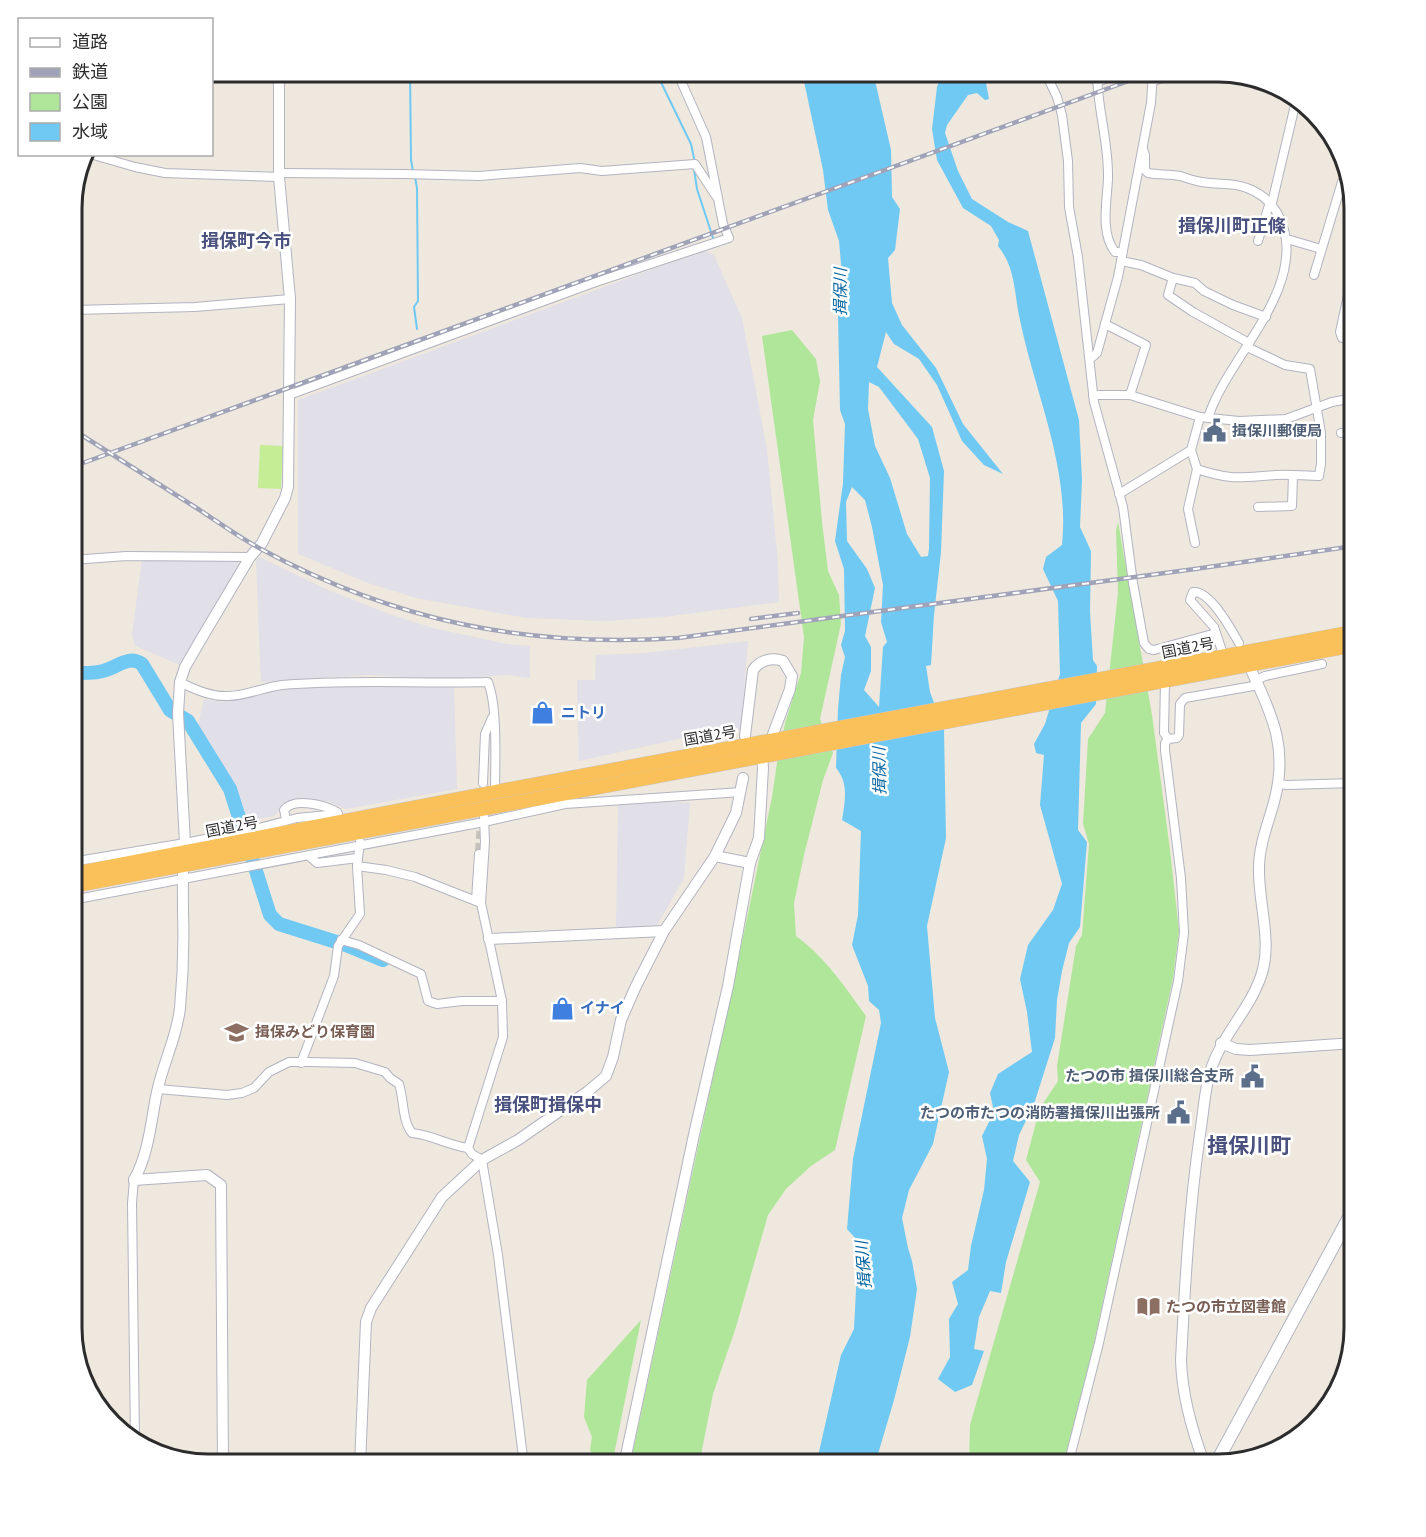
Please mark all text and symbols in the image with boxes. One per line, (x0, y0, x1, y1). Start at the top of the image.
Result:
legend (18, 18, 213, 156)
text: 道路 (72, 30, 108, 53)
text: 鉄道 (72, 60, 108, 83)
text: 公園 (72, 90, 108, 113)
text: 水域 (72, 120, 108, 143)
district label: 揖保川町正條 (1178, 214, 1286, 237)
district label: 揖保町今市 (201, 229, 291, 252)
water label: 揖保川 (830, 266, 850, 316)
public building icon: 揖保川郵便局 (1201, 418, 1227, 444)
place label: 揖保川郵便局 (1232, 421, 1322, 440)
street label: 国道2号 (1160, 633, 1216, 662)
shop icon: ニトリ (530, 700, 556, 726)
place label: ニトリ (561, 703, 606, 722)
street label: 国道2号 (682, 722, 738, 749)
water label: 揖保川 (869, 745, 889, 795)
street label: 国道2号 (204, 812, 260, 841)
shop icon: イナイ (549, 995, 575, 1021)
place label: イナイ (580, 998, 625, 1017)
school or university icon: 揖保みどり保育園 (224, 1019, 250, 1045)
place label: 揖保みどり保育園 (255, 1022, 375, 1041)
public building icon: たつの市 揖保川総合支所 (1239, 1063, 1265, 1089)
place label: たつの市 揖保川総合支所 (1065, 1066, 1234, 1085)
district label: 揖保町揖保中 (494, 1093, 602, 1116)
public building icon: たつの市たつの消防署揖保川出張所 (1165, 1100, 1191, 1126)
place label: たつの市たつの消防署揖保川出張所 (920, 1103, 1160, 1122)
district label: 揖保川町 (1207, 1132, 1291, 1159)
water label: 揖保川 (851, 1238, 875, 1290)
library icon: たつの市立図書館 (1135, 1294, 1161, 1320)
place label: たつの市立図書館 (1166, 1297, 1286, 1316)

